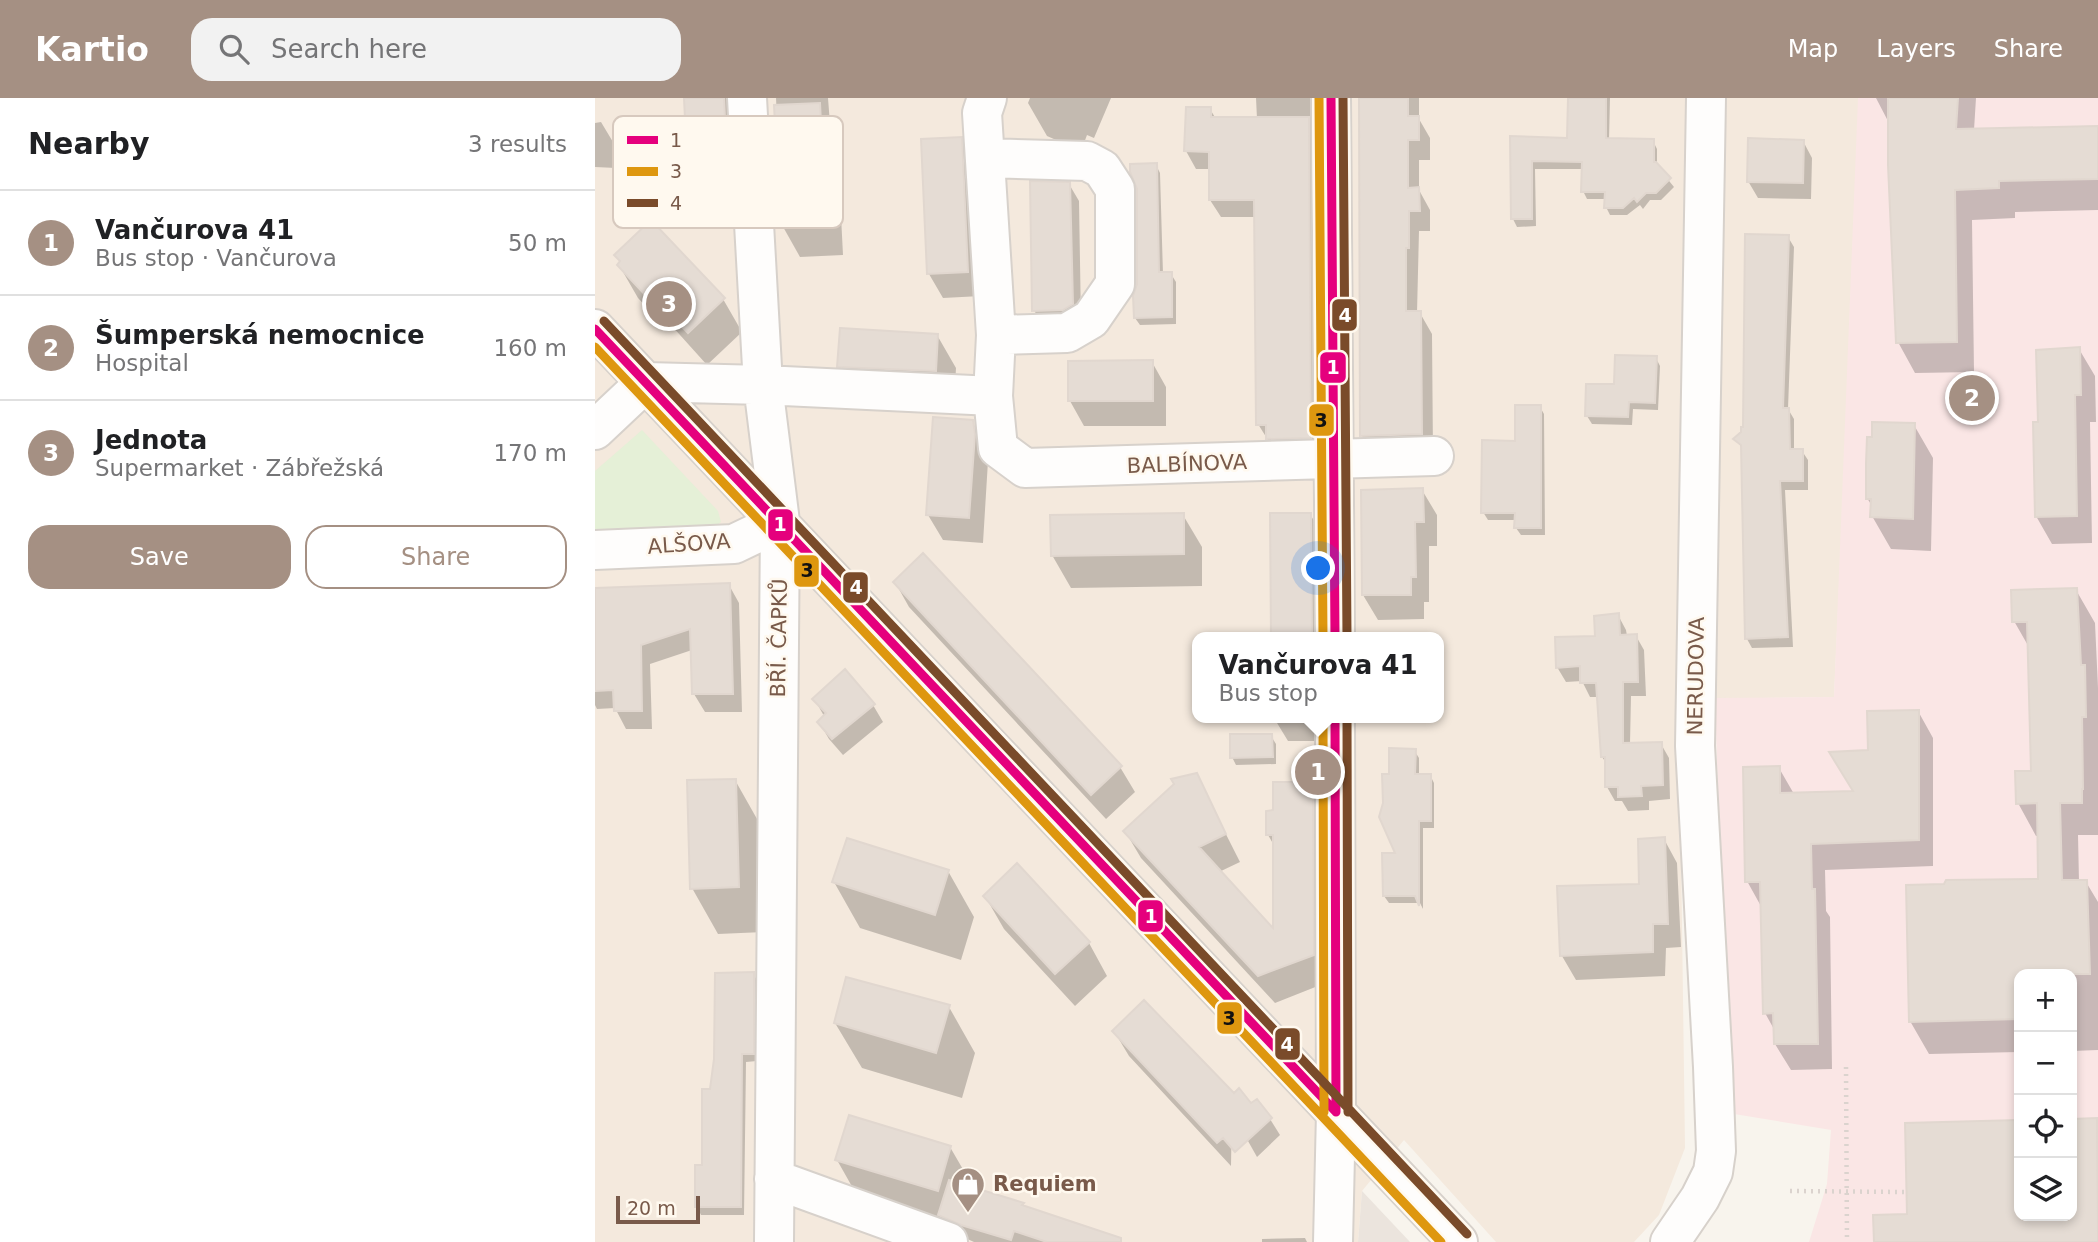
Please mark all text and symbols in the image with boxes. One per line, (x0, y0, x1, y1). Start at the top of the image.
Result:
search box (191, 18, 681, 81)
text: Kartio (35, 30, 149, 69)
icon: search (215, 30, 253, 68)
text: Search here (271, 34, 427, 64)
text: Map (1788, 35, 1838, 63)
text: Layers (1876, 35, 1956, 63)
text: Share (1994, 35, 2063, 63)
legend (613, 116, 843, 228)
text: Nearby (28, 126, 150, 161)
text: 1 (670, 129, 682, 151)
text: 3 results (468, 131, 567, 157)
text: 3 (670, 160, 682, 182)
text: 4 (670, 192, 682, 214)
text: Vančurova 41 (95, 215, 294, 245)
text: 1 (43, 230, 59, 256)
text: 50 m (508, 230, 567, 256)
text: Bus stop · Vančurova (95, 245, 337, 271)
pin: 3 (646, 278, 692, 330)
line badge: 4 (1331, 298, 1358, 332)
text: 4 (1338, 304, 1352, 326)
text: Šumperská nemocnice (95, 320, 425, 350)
text: 2 (43, 335, 59, 361)
text: 160 m (493, 335, 567, 361)
text: Hospital (95, 350, 189, 376)
line badge: 1 (1319, 351, 1347, 384)
text: 1 (1326, 356, 1340, 378)
pin: 2 (1949, 372, 1995, 424)
line badge: 3 (1308, 403, 1335, 437)
text: 3 (1314, 409, 1328, 431)
text: Jednota (95, 425, 207, 455)
text: 3 (43, 440, 59, 466)
text: 170 m (493, 440, 567, 466)
street label: BALBÍNOVA (1126, 449, 1248, 478)
text: Supermarket · Zábřežská (95, 455, 384, 481)
line badge: 1 (767, 508, 794, 542)
text: 1 (773, 513, 787, 535)
button: Save (28, 525, 291, 589)
button: Share (305, 525, 567, 589)
street label: ALŠOVA (647, 528, 732, 559)
your location (1301, 551, 1335, 585)
line badge: 3 (793, 554, 820, 588)
text: 3 (800, 559, 814, 581)
line badge: 4 (842, 571, 869, 604)
text: 4 (849, 576, 863, 598)
street label: BŘÍ. ČAPKŮ (764, 578, 792, 698)
street label: NERUDOVA (1683, 616, 1709, 736)
popup (1192, 632, 1444, 723)
text: Vančurova 41 (1218, 650, 1418, 680)
text: Bus stop (1218, 680, 1318, 706)
pin: 1 (1295, 746, 1341, 798)
line badge: 1 (1137, 899, 1164, 933)
text: 1 (1144, 905, 1158, 927)
map controls (2014, 969, 2077, 1221)
button: + (2014, 969, 2077, 1032)
line badge: 3 (1216, 1001, 1243, 1035)
text: 3 (1222, 1007, 1236, 1029)
line badge: 4 (1274, 1027, 1301, 1061)
button: − (2014, 1032, 2077, 1095)
text: 4 (1280, 1033, 1294, 1055)
button: locate (2014, 1095, 2077, 1158)
button: layers (2014, 1158, 2077, 1221)
shop icon: Requiem (949, 1165, 987, 1214)
place label: Requiem (993, 1172, 1097, 1196)
scale bar (616, 1193, 700, 1225)
text: 20 m (627, 1197, 676, 1219)

